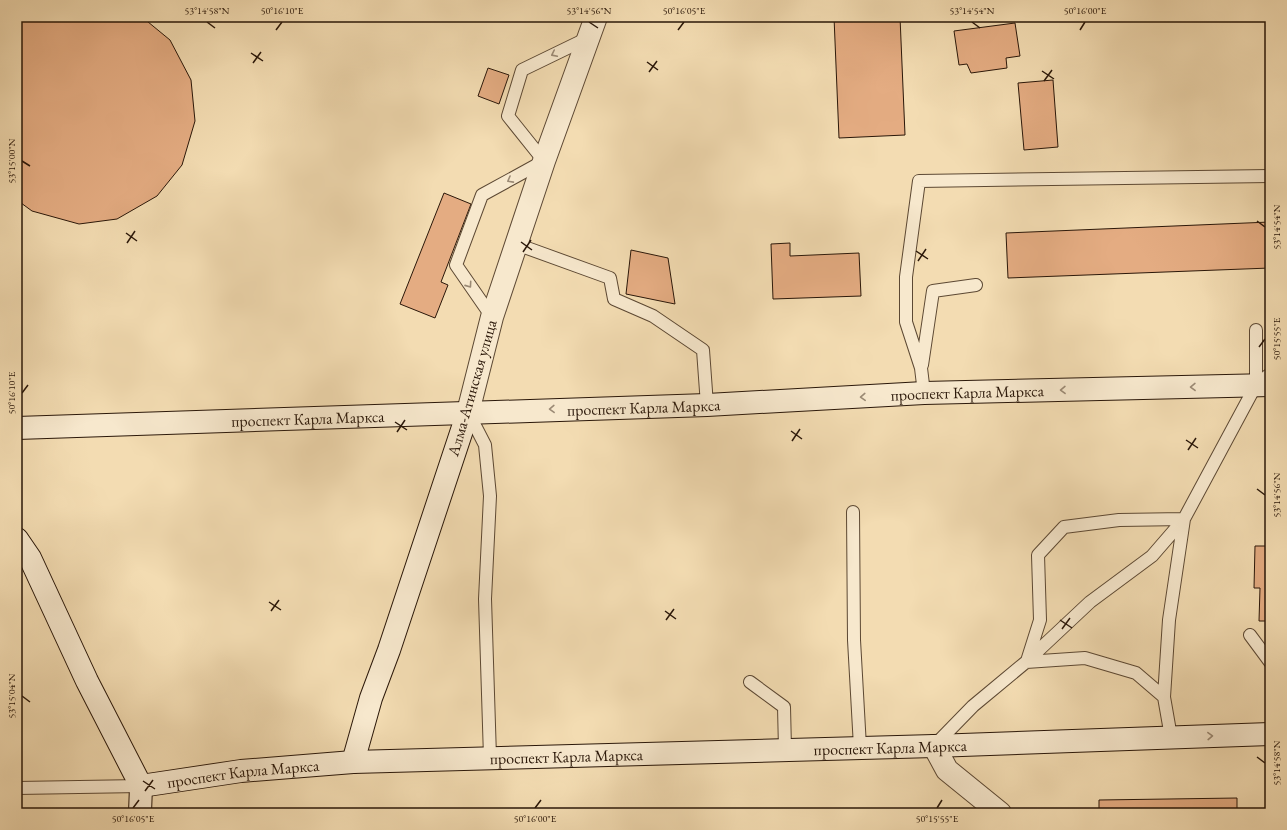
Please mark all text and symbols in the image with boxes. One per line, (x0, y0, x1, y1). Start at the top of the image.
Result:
text: 53°14'58"N (185, 4, 230, 17)
text: 50°16'10"E (261, 4, 304, 17)
text: 53°14'56"N (567, 4, 612, 17)
text: 50°16'05"E (663, 4, 706, 17)
text: 53°14'54"N (950, 4, 995, 17)
text: 50°16'00"E (1064, 4, 1107, 17)
one-way arrow (551, 49, 558, 57)
text: 53°15'00"N (5, 138, 18, 183)
one-way arrow (506, 175, 514, 183)
text: 53°14'54"N (1270, 204, 1283, 249)
one-way arrow (464, 280, 471, 287)
street label: Алма-Атинская улица (442, 317, 502, 460)
text: 50°15'55"E (1270, 317, 1283, 360)
text: 50°16'10"E (5, 371, 18, 414)
street label: проспект Карла Маркса (890, 380, 1045, 405)
one-way arrow (1190, 383, 1196, 391)
one-way arrow (1060, 386, 1066, 394)
one-way arrow (860, 392, 866, 401)
street label: проспект Карла Маркса (567, 394, 721, 420)
street label: проспект Карла Маркса (231, 405, 385, 431)
one-way arrow (549, 405, 555, 414)
text: 53°14'56"N (1270, 472, 1283, 517)
text: 53°15'04"N (5, 673, 18, 718)
one-way arrow (1207, 732, 1213, 740)
street label: проспект Карла Маркса (813, 734, 968, 760)
text: 53°14'58"N (1270, 740, 1283, 785)
street label: проспект Карла Маркса (490, 743, 644, 769)
street label: проспект Карла Маркса (166, 754, 321, 792)
text: 50°16'05"E (112, 812, 155, 825)
text: 50°16'00"E (514, 812, 557, 825)
text: 50°15'55"E (916, 812, 959, 825)

